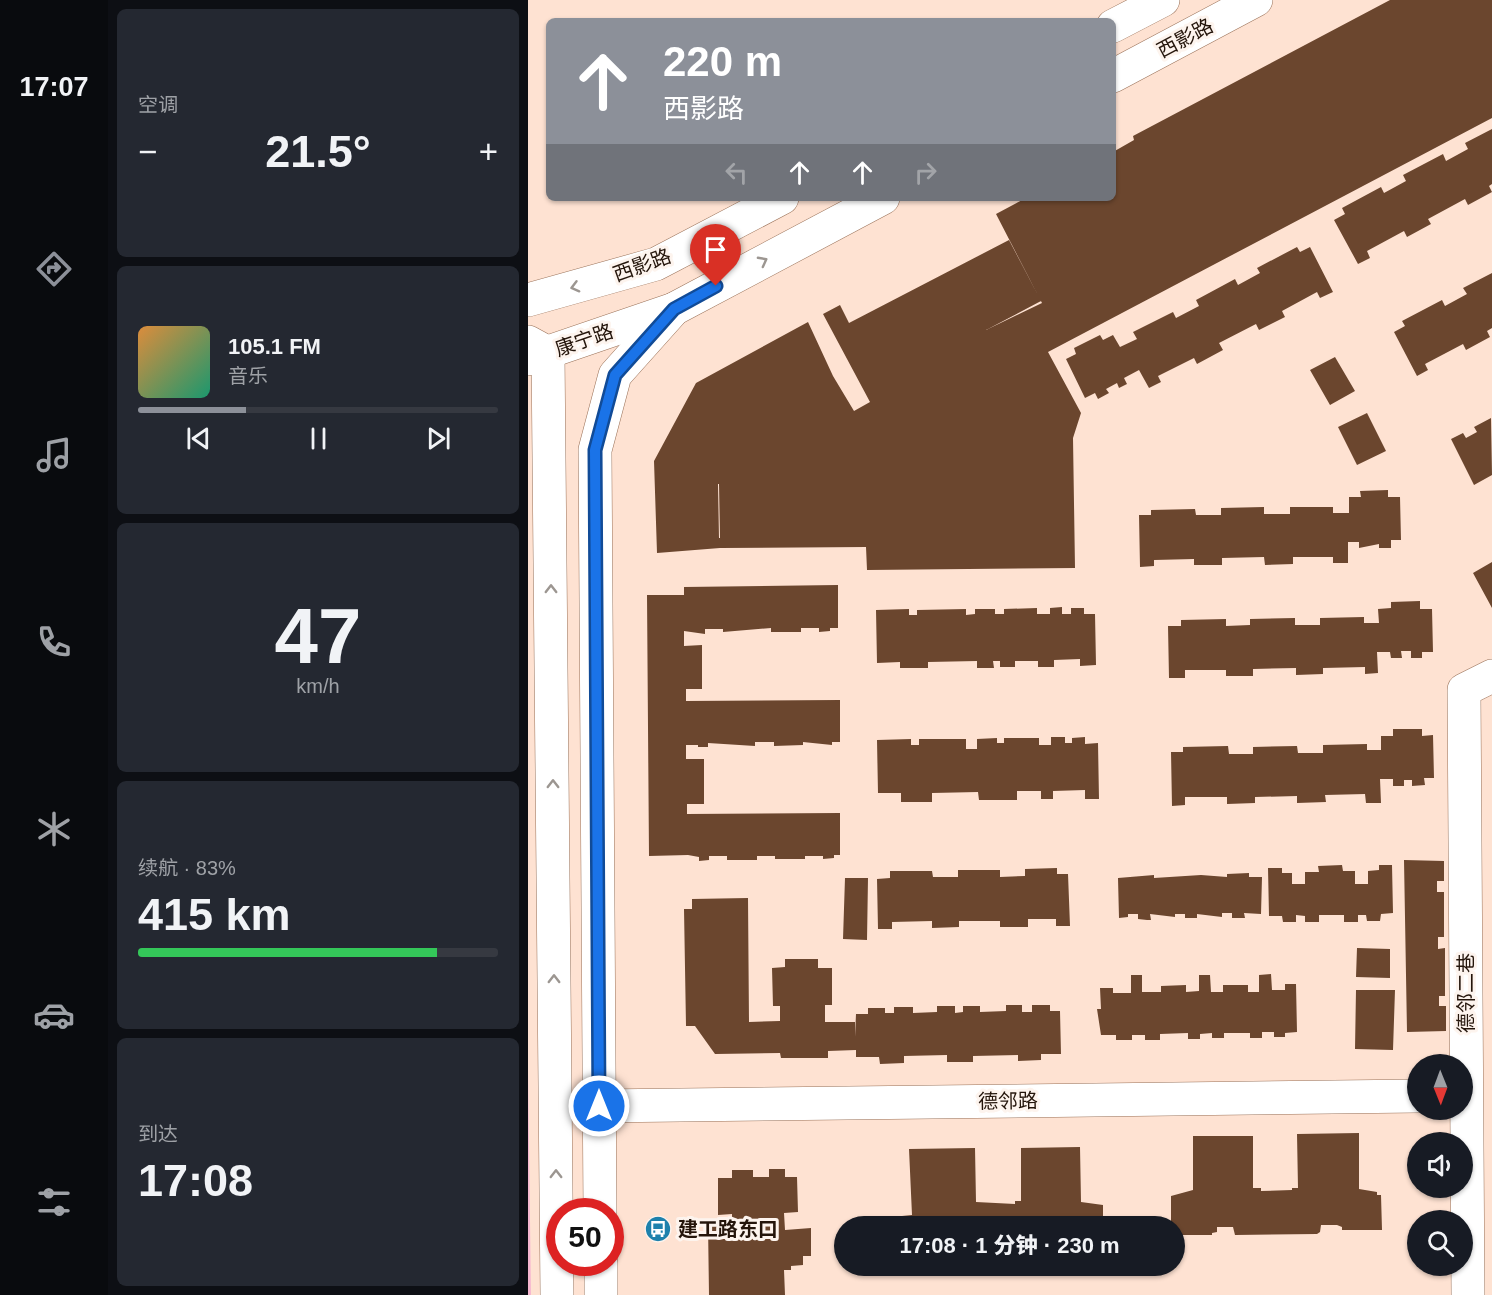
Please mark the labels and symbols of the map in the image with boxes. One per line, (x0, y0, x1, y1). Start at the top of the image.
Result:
street label: 西影路 (1153, 14, 1217, 62)
pin (690, 224, 741, 286)
street label: 西影路 (610, 244, 674, 286)
one-way arrow (757, 257, 767, 268)
one-way arrow (570, 279, 580, 292)
street label: 康宁路 (552, 320, 616, 360)
one-way arrow (545, 584, 557, 593)
one-way arrow (547, 779, 559, 788)
street label: 德邻二巷 (1455, 953, 1477, 1033)
one-way arrow (548, 974, 561, 983)
north arrow (1407, 1054, 1473, 1120)
position arrow (567, 1074, 631, 1138)
street label: 德邻路 (978, 1089, 1038, 1113)
one-way arrow (550, 1169, 562, 1178)
speed limit sign: 50 (546, 1198, 624, 1276)
bus stop icon: 建工路东口 (643, 1214, 673, 1244)
place label: 建工路东口 (678, 1218, 778, 1240)

